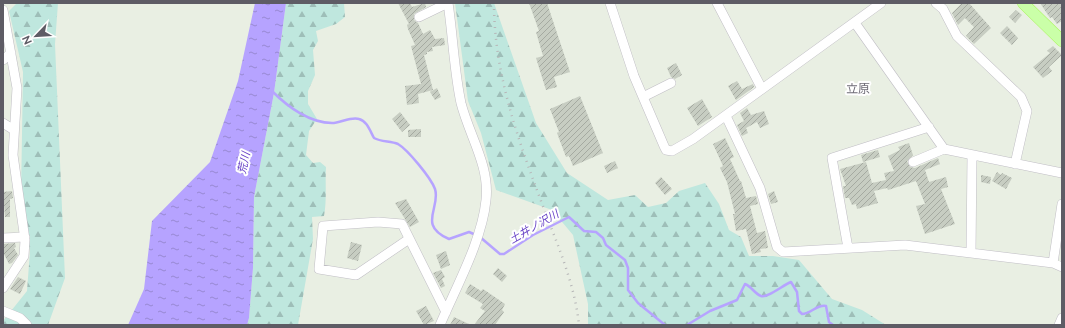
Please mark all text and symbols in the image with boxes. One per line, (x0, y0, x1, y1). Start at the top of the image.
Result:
north arrow (16, 16, 56, 56)
text: N (20, 33, 35, 47)
district label: 立原 (846, 82, 870, 96)
water label: 荒川 (235, 150, 253, 175)
water label: 土井ノ沢川 (507, 207, 562, 246)

